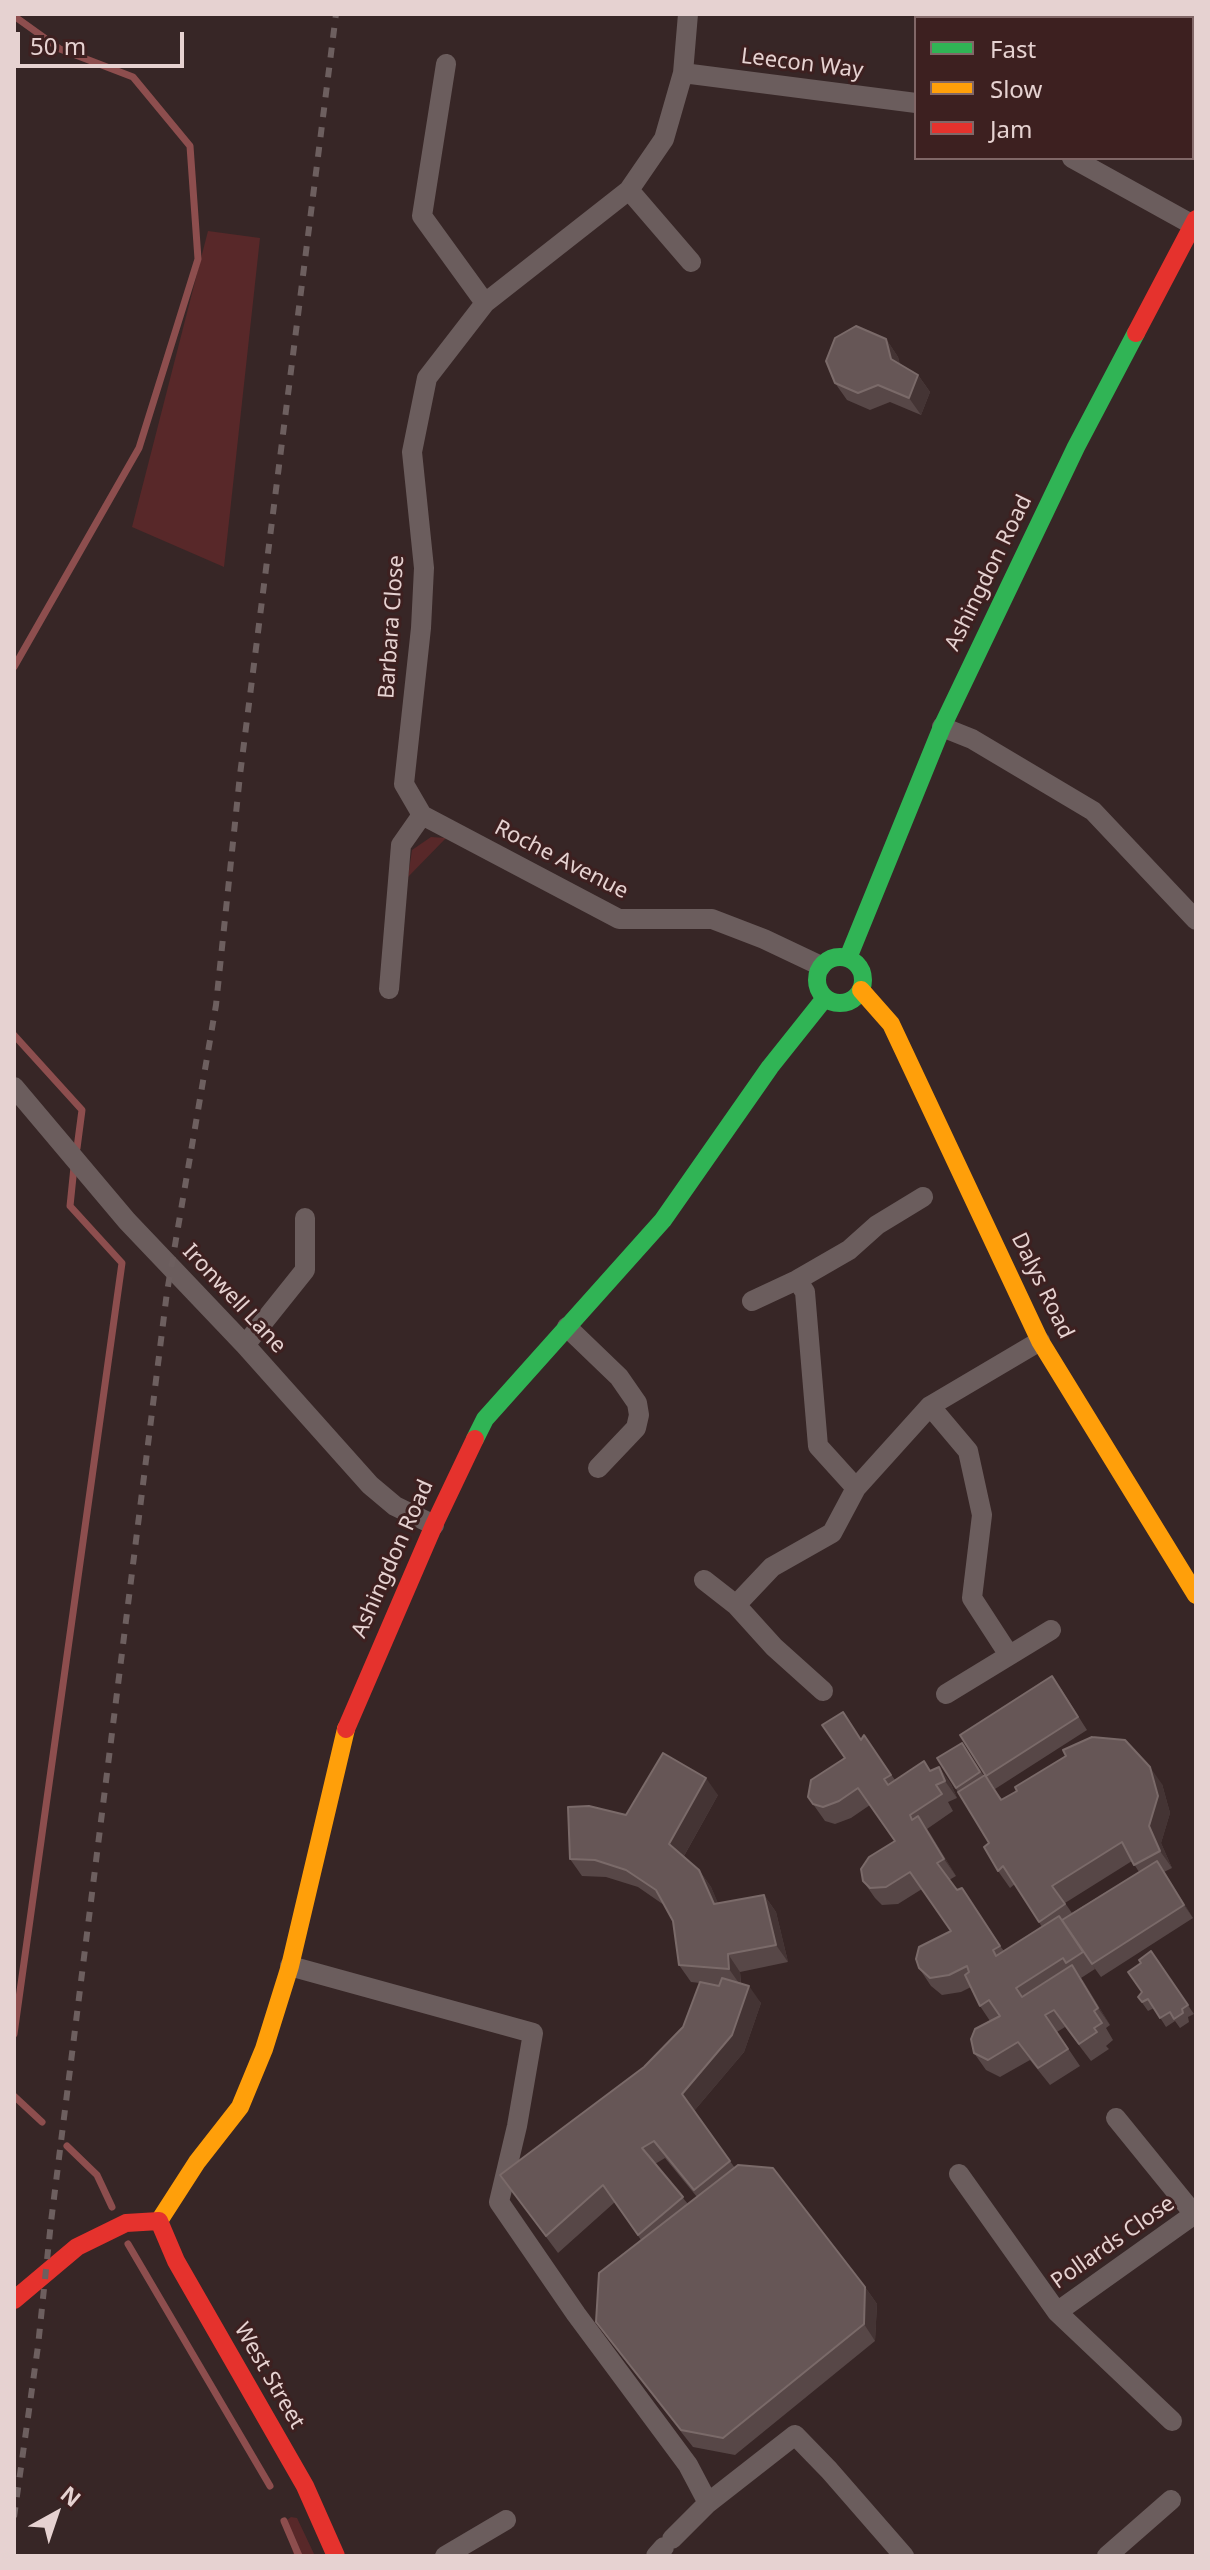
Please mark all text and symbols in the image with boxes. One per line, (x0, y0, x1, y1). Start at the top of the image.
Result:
scale bar (20, 16, 188, 66)
legend (914, 16, 1194, 160)
text: 50 m (30, 29, 86, 62)
text: Fast (990, 32, 1036, 65)
street label: Leecon Way (739, 43, 865, 85)
text: Slow (990, 72, 1042, 105)
text: Jam (990, 112, 1032, 145)
street label: Ashingdon Road (940, 491, 1038, 655)
street label: Barbara Close (374, 554, 410, 700)
street label: Roche Avenue (490, 815, 632, 905)
street label: Dalys Road (1005, 1229, 1079, 1343)
street label: Ironwell Lane (177, 1239, 291, 1359)
street label: Ashingdon Road (346, 1476, 440, 1642)
street label: Pollards Close (1046, 2191, 1180, 2295)
street label: West Street (228, 2318, 310, 2434)
north arrow (16, 2474, 96, 2554)
text: N (55, 2478, 88, 2513)

